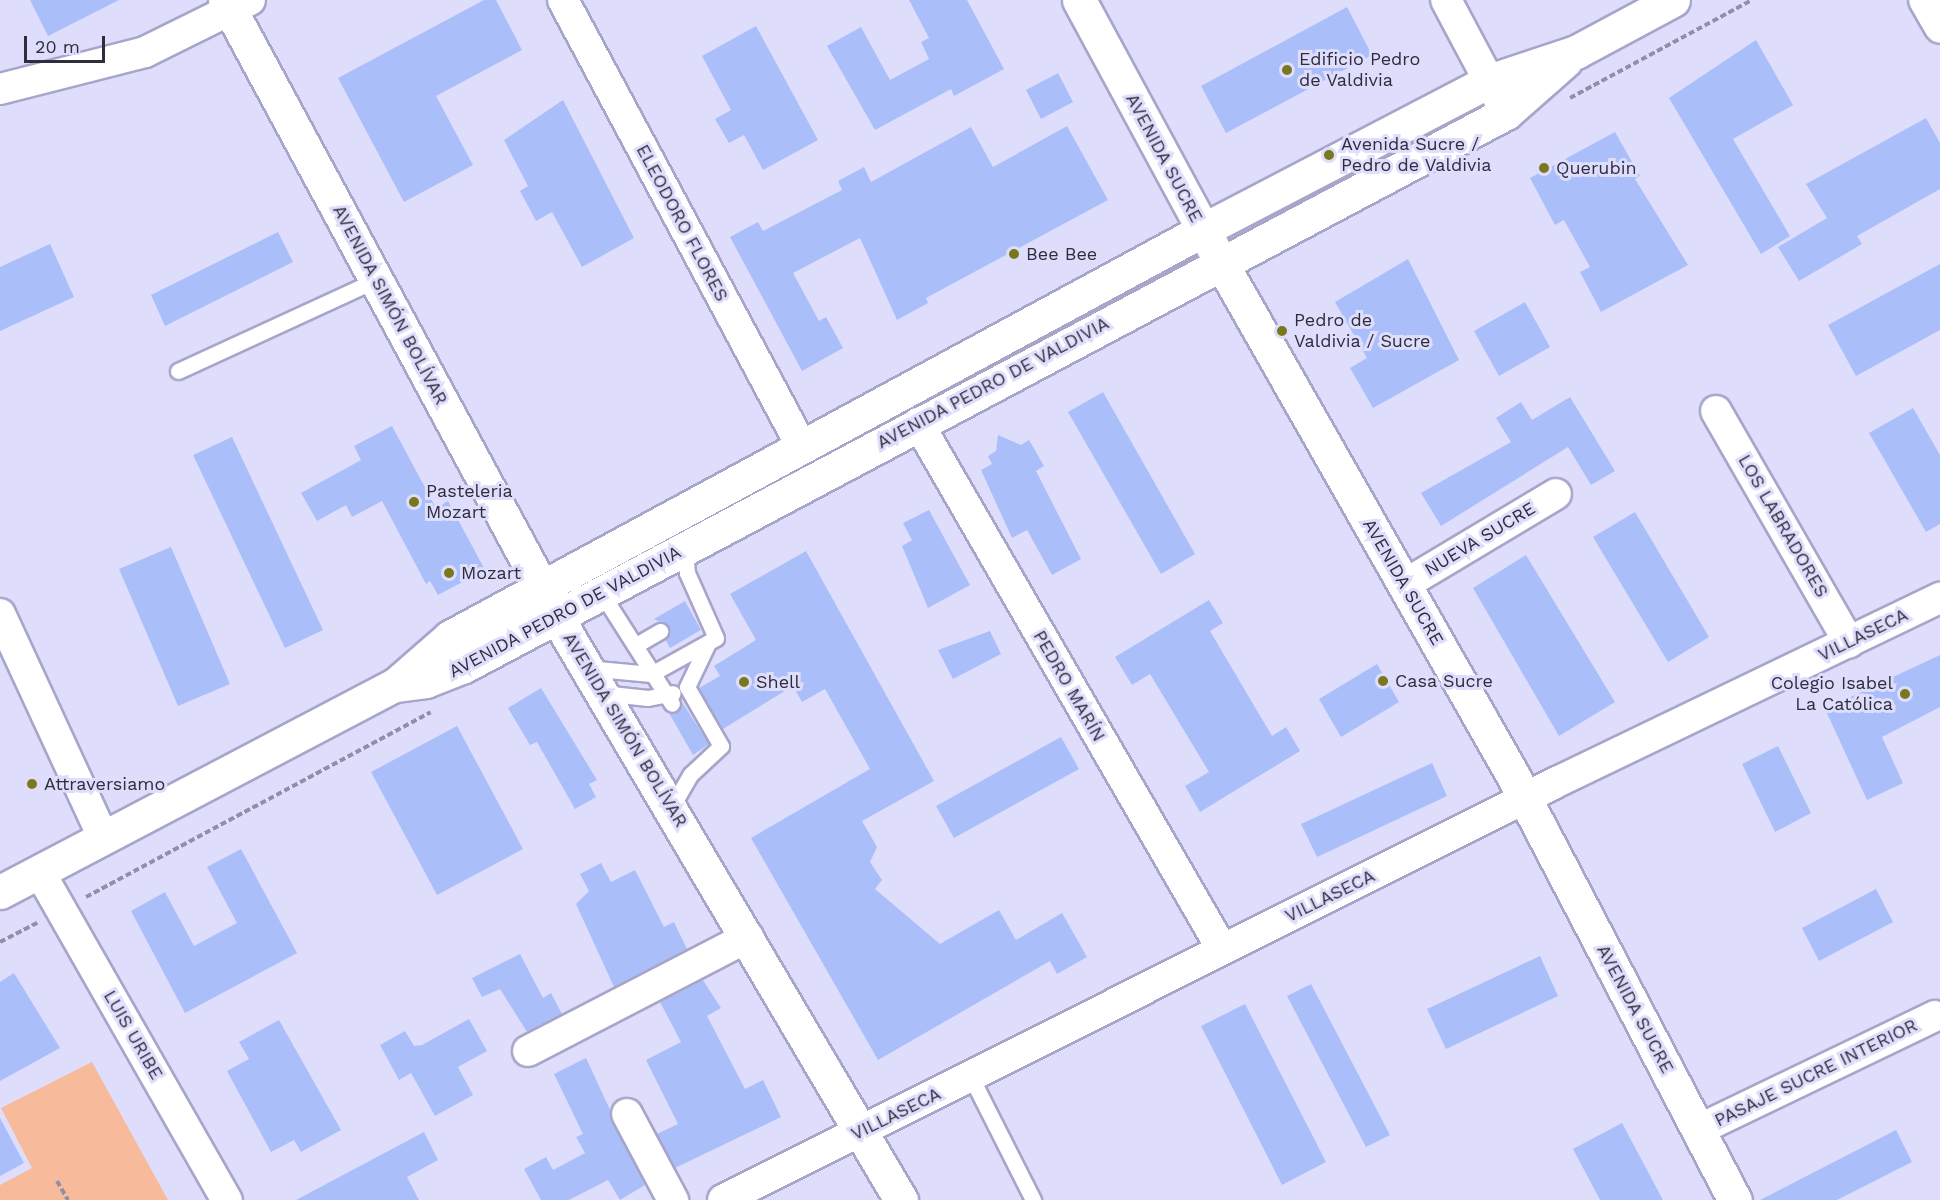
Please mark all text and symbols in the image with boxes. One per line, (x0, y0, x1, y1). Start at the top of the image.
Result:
scale bar (27, 24, 108, 62)
text: 20 m (35, 36, 80, 57)
place label: Edificio Pedro de Valdivia (1299, 49, 1420, 92)
marker: Edificio Pedro de Valdivia (1280, 63, 1294, 77)
street label: AVENIDA SUCRE (1121, 90, 1207, 226)
place label: Avenida Sucre / Pedro de Valdivia (1341, 134, 1492, 176)
street label: ELEODORO FLORES (631, 141, 733, 305)
marker: Avenida Sucre / Pedro de Valdivia (1322, 148, 1336, 162)
place label: Querubin (1556, 157, 1637, 179)
marker: Querubin (1537, 161, 1551, 175)
street label: AVENIDA SIMÓN BOLÍVAR (328, 201, 452, 409)
place label: Bee Bee (1026, 243, 1097, 265)
marker: Bee Bee (1007, 247, 1021, 261)
place label: Pedro de Valdivia / Sucre (1294, 310, 1431, 352)
street label: AVENIDA PEDRO DE VALDIVIA (873, 312, 1113, 454)
marker: Pedro de Valdivia / Sucre (1275, 324, 1289, 338)
street label: LOS LABRADORES (1733, 451, 1833, 601)
place label: Pasteleria Mozart (426, 481, 513, 524)
marker: Pasteleria Mozart (407, 495, 421, 509)
street label: NUEVA SUCRE (1420, 497, 1540, 581)
street label: AVENIDA SUCRE (1358, 515, 1448, 649)
street label: AVENIDA PEDRO DE VALDIVIA (445, 541, 685, 683)
place label: Mozart (461, 562, 521, 584)
marker: Mozart (442, 566, 456, 580)
street label: VILLASECA (1815, 604, 1911, 666)
street label: PEDRO MARÍN (1028, 627, 1110, 745)
street label: AVENIDA SIMÓN BOLÍVAR (558, 628, 692, 832)
place label: Casa Sucre (1395, 670, 1493, 692)
place label: Shell (756, 671, 800, 693)
place label: Colegio Isabel La Católica (1771, 673, 1893, 716)
marker: Casa Sucre (1376, 674, 1390, 688)
marker: Shell (737, 675, 751, 689)
marker: Colegio Isabel La Católica (1898, 687, 1912, 701)
place label: Attraversiamo (44, 773, 165, 795)
marker: Attraversiamo (25, 777, 39, 791)
street label: VILLASECA (1282, 865, 1378, 927)
street label: AVENIDA SUCRE (1592, 941, 1678, 1077)
street label: LUIS URIBE (99, 987, 167, 1083)
street label: PASAJE SUCRE INTERIOR (1711, 1014, 1921, 1132)
street label: VILLASECA (848, 1083, 944, 1145)

